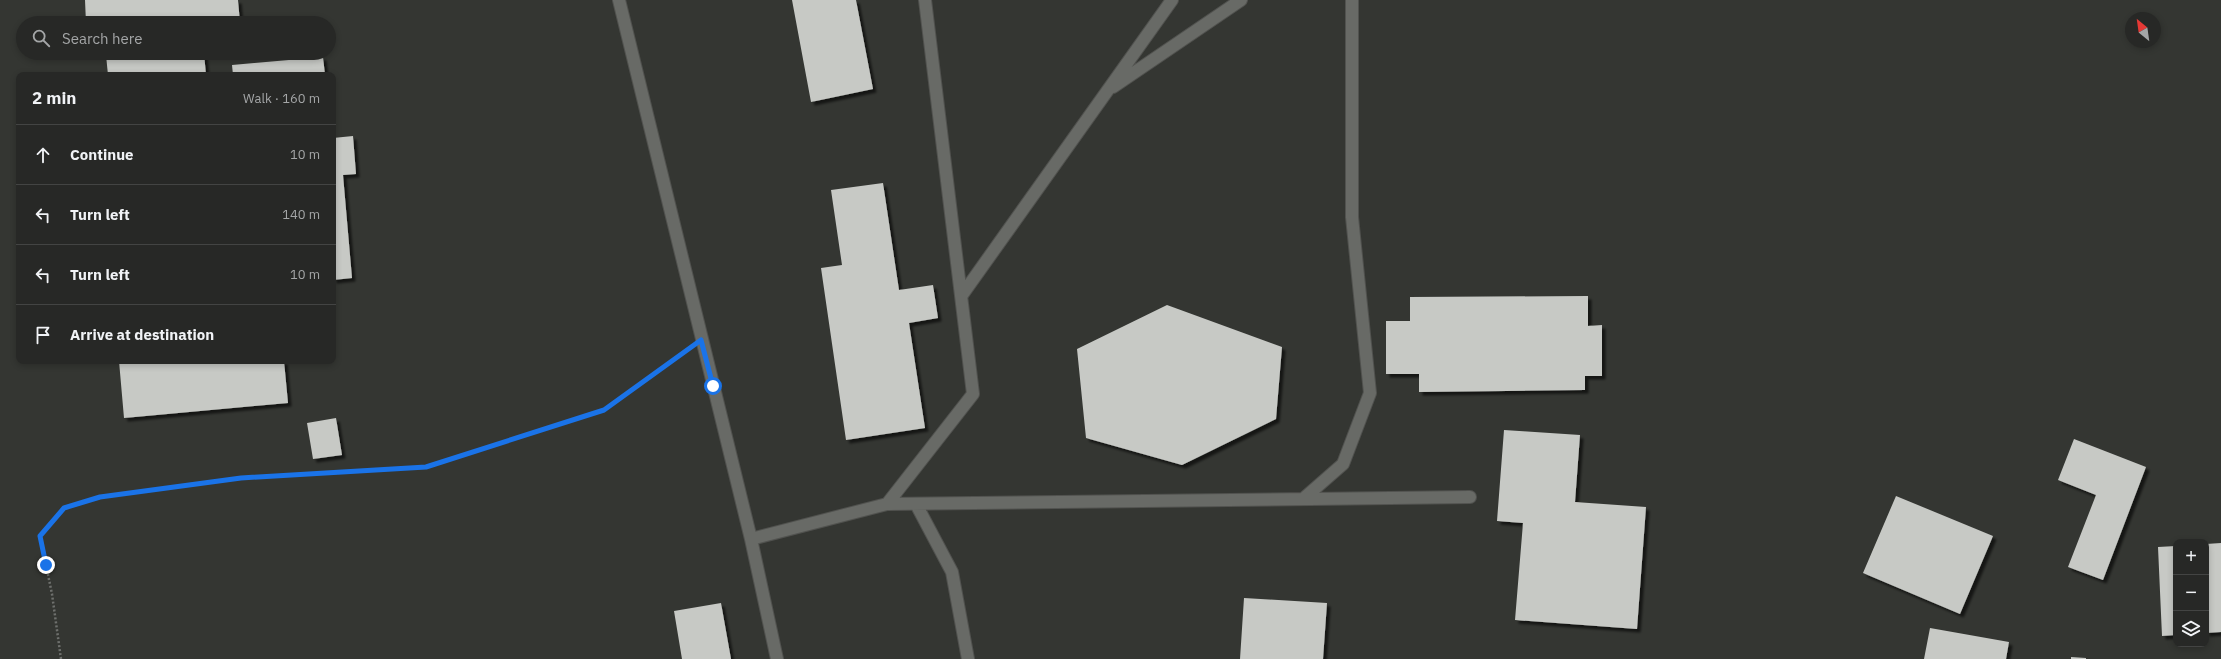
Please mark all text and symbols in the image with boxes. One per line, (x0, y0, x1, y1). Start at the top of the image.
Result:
north arrow (2125, 12, 2161, 48)
search box (16, 16, 336, 60)
icon: search (30, 27, 52, 49)
text: Search here (62, 29, 142, 48)
text: 2 min (32, 87, 76, 109)
text: Walk · 160 m (243, 90, 320, 107)
icon: ahead (32, 144, 54, 166)
text: Continue (70, 145, 134, 164)
text: 10 m (290, 146, 320, 163)
icon: left (32, 204, 54, 226)
text: Turn left (70, 205, 130, 224)
text: 140 m (282, 206, 320, 223)
icon: left (32, 264, 54, 286)
text: Turn left (70, 265, 130, 284)
text: 10 m (290, 266, 320, 283)
icon: arrive (32, 324, 54, 346)
text: Arrive at destination (70, 325, 214, 344)
route start (704, 377, 722, 395)
map controls (2173, 539, 2209, 647)
button: + (2173, 539, 2209, 575)
route end (37, 556, 55, 574)
button: − (2173, 575, 2209, 611)
button: layers (2173, 611, 2209, 647)

